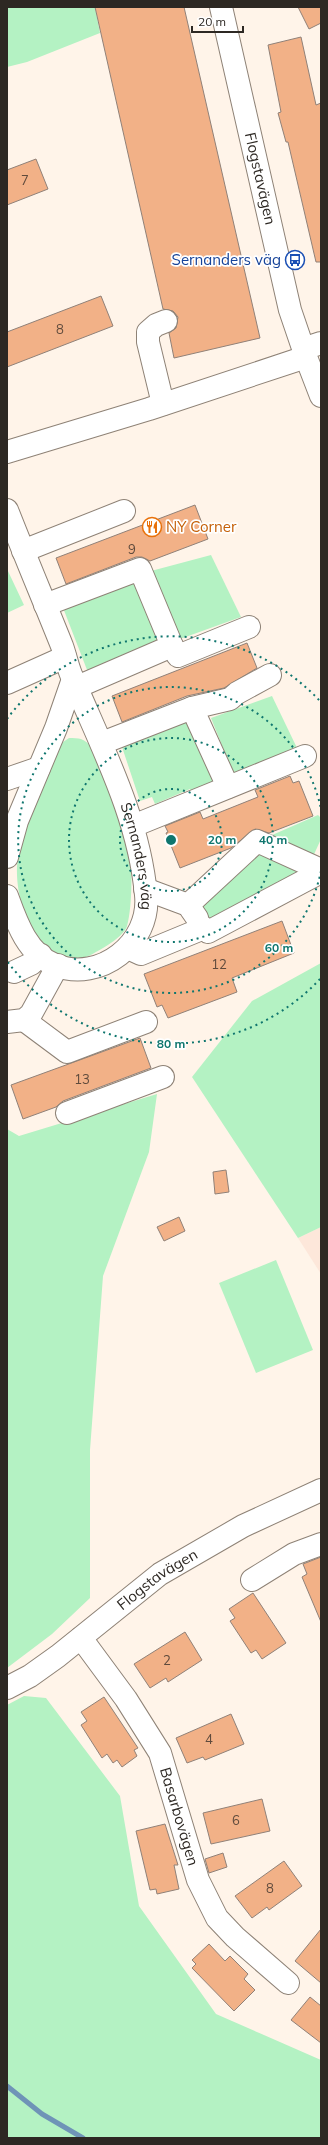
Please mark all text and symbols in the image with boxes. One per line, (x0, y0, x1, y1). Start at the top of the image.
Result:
scale bar (192, 8, 243, 34)
text: 20 m (198, 14, 226, 29)
street label: Flogstavägen (241, 130, 280, 227)
house number: 7 (21, 172, 29, 188)
bus stop icon: Sernanders väg (284, 249, 306, 271)
place label: Sernanders väg (172, 250, 281, 269)
house number: 8 (56, 321, 64, 337)
restaurant icon: NY Corner (141, 516, 163, 538)
place label: NY Corner (166, 517, 237, 536)
house number: 9 (128, 541, 136, 557)
street label: Sernanders väg (116, 800, 156, 911)
text: 20 m (208, 832, 236, 847)
text: 40 m (259, 832, 287, 847)
centre of rings (164, 833, 178, 847)
text: 60 m (265, 940, 293, 955)
house number: 12 (211, 956, 227, 972)
text: 80 m (157, 1036, 185, 1051)
house number: 13 (74, 1071, 90, 1087)
street label: Flogstavägen (113, 1544, 201, 1614)
house number: 2 (163, 1652, 171, 1668)
house number: 4 (205, 1731, 213, 1747)
street label: Basarbovägen (156, 1765, 203, 1868)
house number: 6 (232, 1812, 240, 1828)
house number: 8 (266, 1880, 274, 1896)

